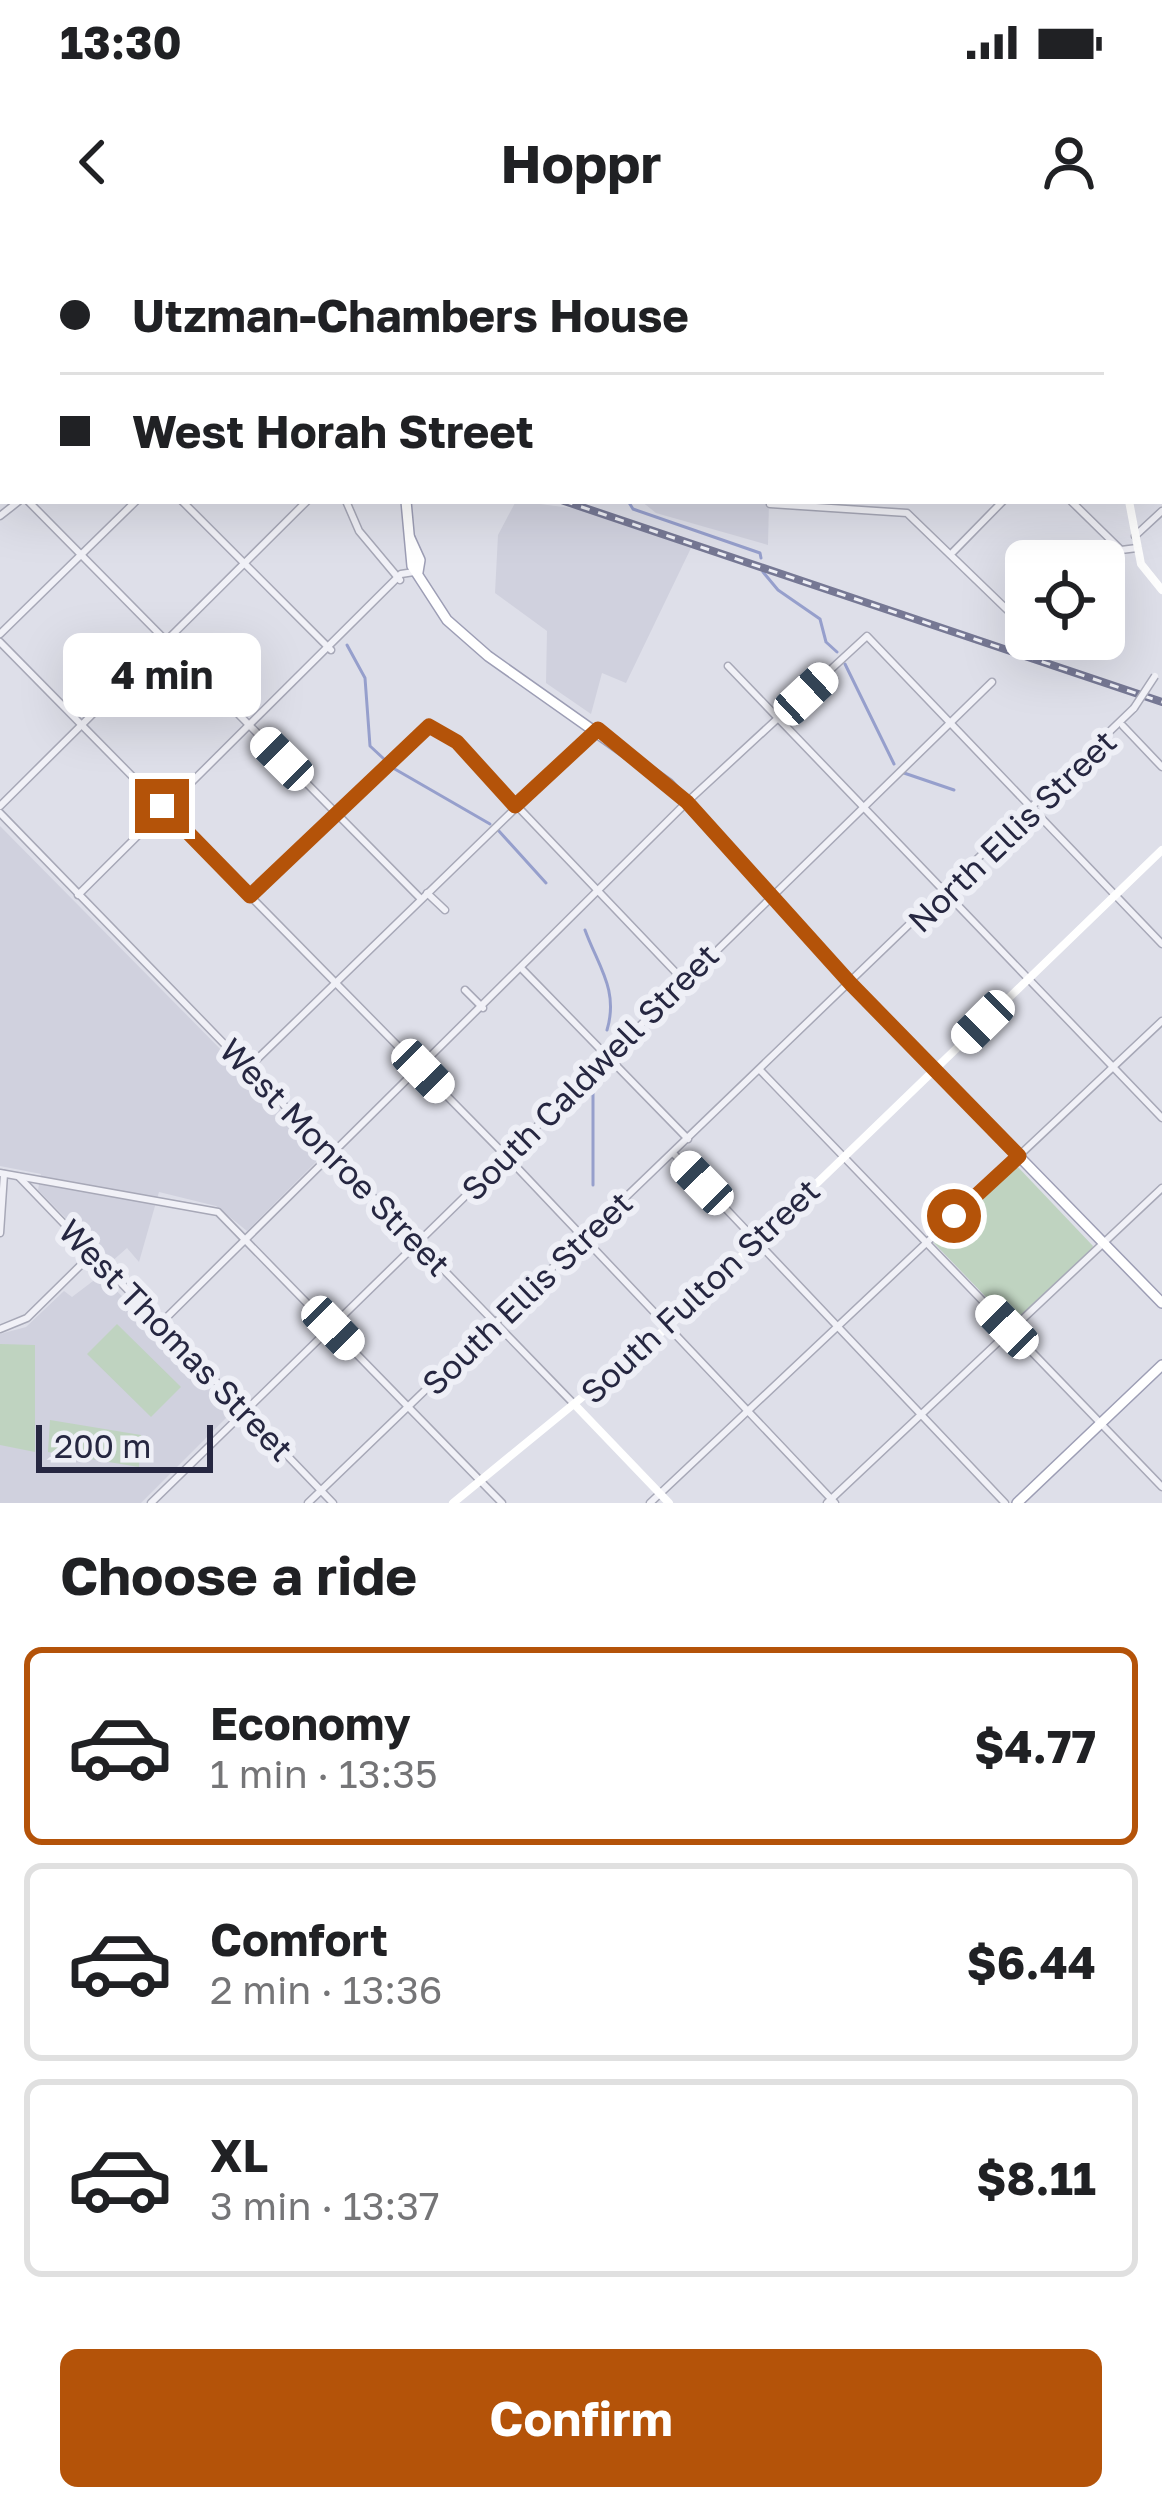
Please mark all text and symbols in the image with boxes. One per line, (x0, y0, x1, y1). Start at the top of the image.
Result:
text: 13:30 (60, 15, 182, 69)
icon: back (60, 129, 126, 195)
icon: person (1036, 129, 1102, 195)
text: Hoppr (501, 130, 661, 195)
text: Utzman-Chambers House (132, 288, 689, 342)
text: West Horah Street (132, 404, 534, 458)
map controls (1005, 540, 1125, 660)
button: locate (1005, 540, 1125, 660)
callout: 4 min (63, 632, 261, 716)
text: 4 min (111, 651, 213, 698)
car (767, 656, 845, 732)
car (244, 721, 320, 797)
street label: North Ellis Street (900, 722, 1124, 940)
route end (135, 779, 189, 833)
street label: South Caldwell Street (453, 935, 726, 1208)
car (945, 984, 1021, 1060)
street label: West Monroe Street (212, 1030, 459, 1283)
car (385, 1033, 461, 1109)
car (664, 1145, 740, 1221)
street label: South Fulton Street (573, 1170, 827, 1411)
street label: South Ellis Street (414, 1183, 640, 1403)
route start (927, 1189, 981, 1243)
street label: West Thomas Street (51, 1211, 302, 1468)
car (969, 1289, 1045, 1365)
car (295, 1290, 371, 1366)
scale bar (36, 1419, 213, 1472)
text: 200 m (54, 1426, 152, 1465)
text: Choose a ride (60, 1542, 417, 1607)
icon: car (66, 1692, 174, 1800)
text: Economy (210, 1696, 411, 1750)
text: $4.77 (974, 1719, 1096, 1773)
text: 1 min · 13:35 (210, 1750, 438, 1797)
icon: car (66, 1908, 174, 2016)
text: Comfort (210, 1912, 388, 1966)
text: $6.44 (967, 1935, 1096, 1989)
text: 2 min · 13:36 (210, 1966, 442, 2013)
icon: car (66, 2124, 174, 2232)
text: XL (210, 2128, 268, 2182)
text: $8.11 (976, 2151, 1096, 2205)
text: 3 min · 13:37 (210, 2182, 440, 2229)
button: Confirm (60, 2349, 1102, 2487)

